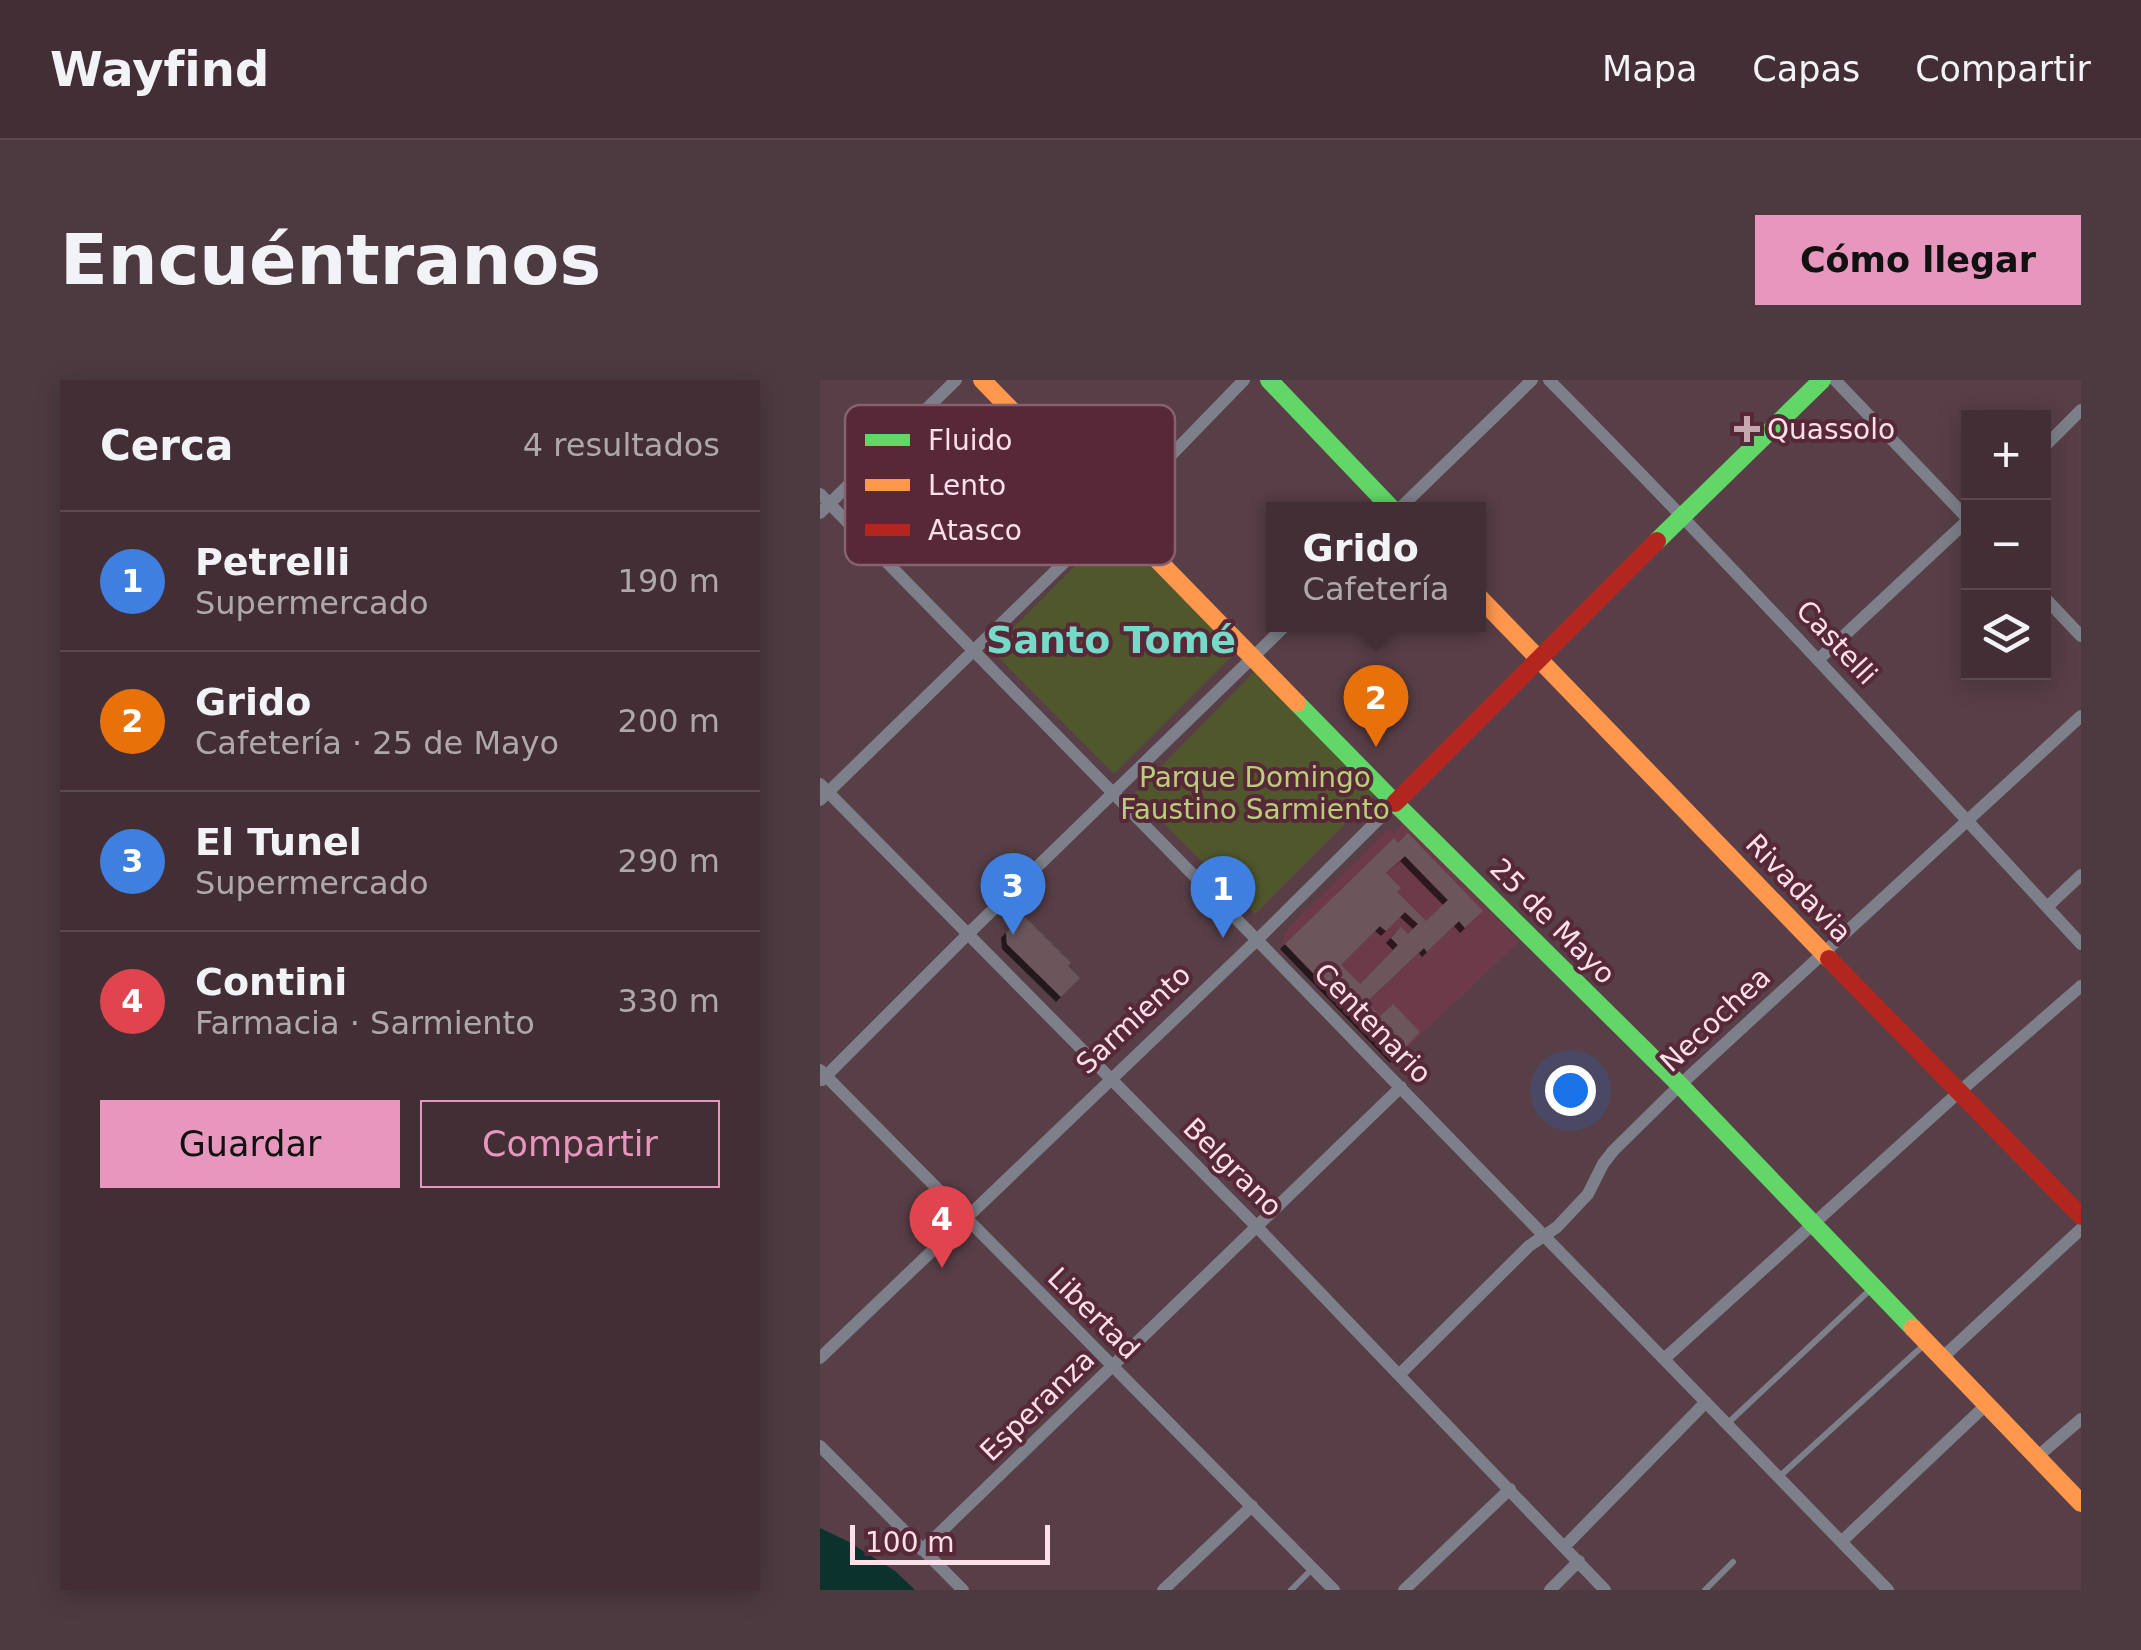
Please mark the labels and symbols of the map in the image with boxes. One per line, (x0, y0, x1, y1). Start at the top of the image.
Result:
legend (845, 405, 1175, 565)
place label: Quassolo (1767, 413, 1895, 446)
marker: Quassolo (1736, 418, 1758, 440)
text: Fluido (928, 424, 1012, 457)
text: Lento (928, 469, 1006, 502)
text: Atasco (928, 514, 1022, 547)
street label: Castelli (1789, 593, 1884, 691)
district label: Santo Tomé (986, 618, 1236, 662)
pin: 2 (1344, 664, 1408, 747)
park label: Parque Domingo Faustino Sarmiento (1120, 761, 1390, 826)
street label: Rivadavia (1739, 827, 1858, 949)
pin: 3 (980, 852, 1046, 935)
street label: 25 de Mayo (1483, 852, 1622, 991)
pin: 1 (1190, 856, 1256, 938)
street label: Centenario (1307, 956, 1438, 1090)
street label: Sarmiento (1069, 958, 1197, 1081)
street label: Necochea (1654, 960, 1777, 1079)
your location (1545, 1065, 1596, 1116)
street label: Belgrano (1177, 1111, 1289, 1223)
pin: 4 (910, 1186, 974, 1268)
street label: Libertad (1041, 1261, 1146, 1366)
street label: Esperanza (974, 1343, 1101, 1468)
scale bar (850, 1520, 1050, 1564)

